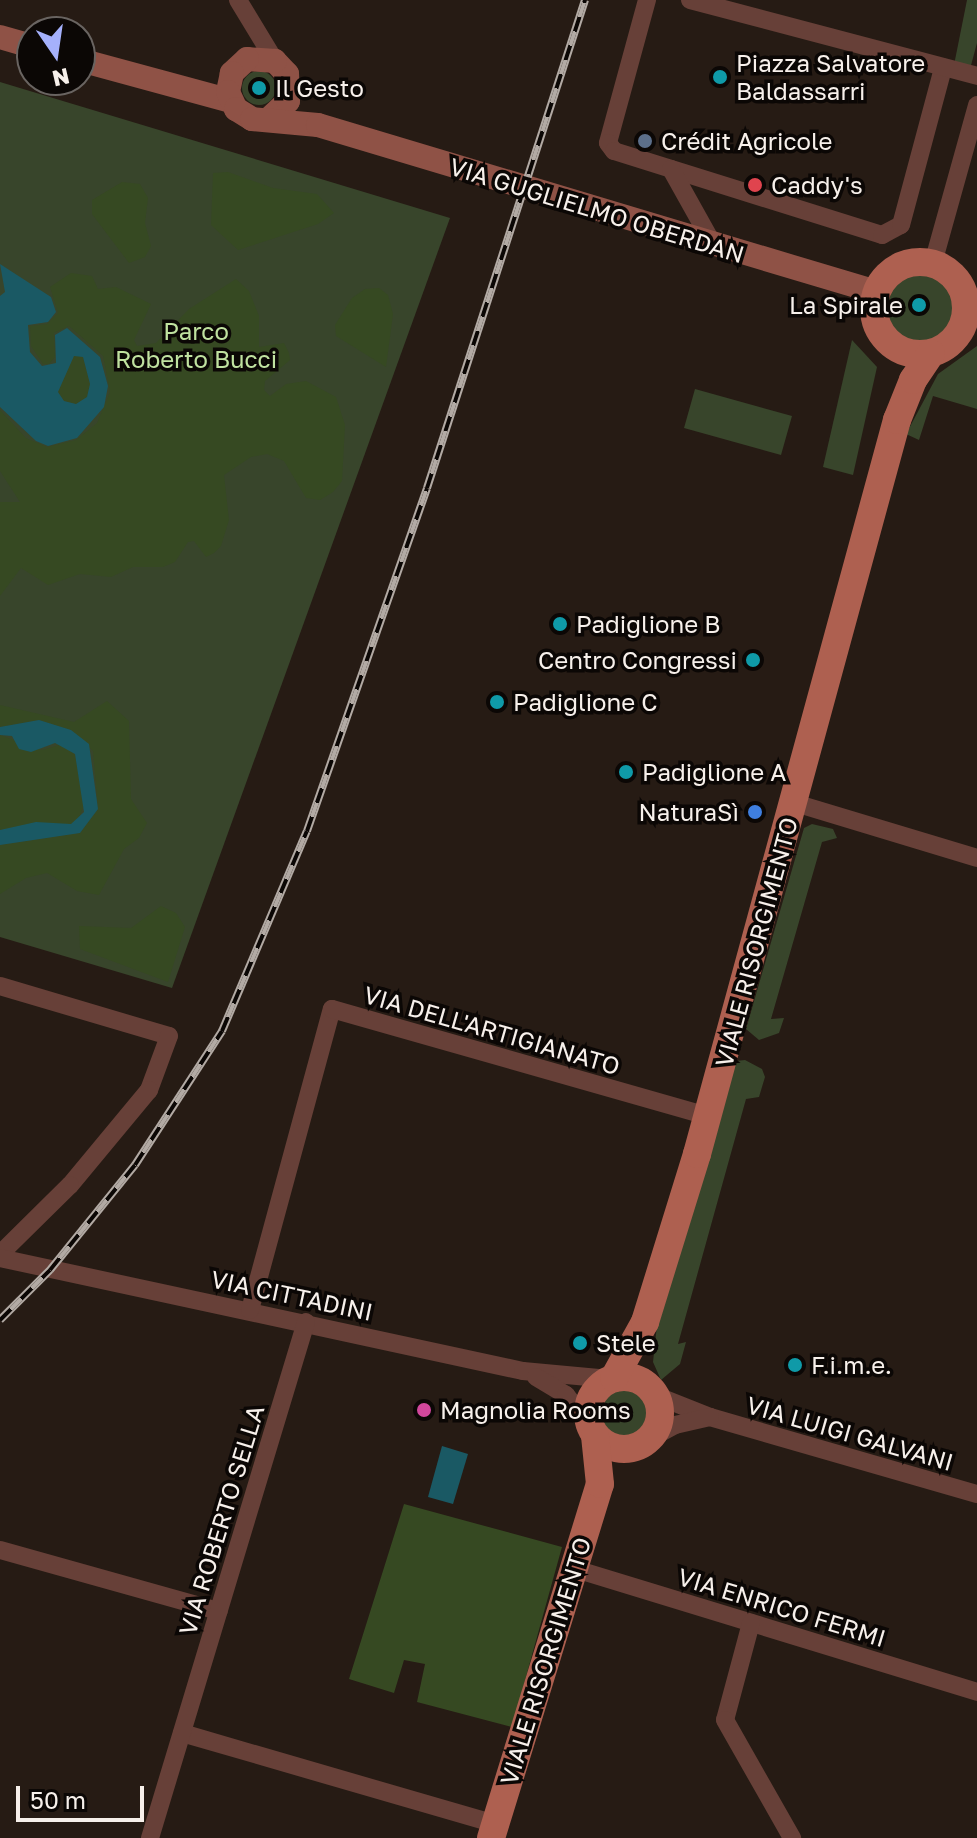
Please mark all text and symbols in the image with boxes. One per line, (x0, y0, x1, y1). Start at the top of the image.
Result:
north arrow (16, 16, 96, 96)
place label: Piazza Salvatore Baldassarri (736, 49, 925, 105)
text: N (50, 63, 72, 93)
marker: Piazza Salvatore Baldassarri (711, 68, 729, 86)
place label: Il Gesto (275, 74, 364, 102)
marker: Il Gesto (250, 79, 268, 97)
place label: Crédit Agricole (661, 127, 832, 155)
marker: Crédit Agricole (636, 132, 654, 150)
street label: VIA GUGLIELMO OBERDAN (446, 151, 748, 269)
place label: Caddy's (771, 171, 863, 199)
marker: Caddy's (746, 176, 764, 194)
place label: La Spirale (789, 291, 903, 319)
marker: La Spirale (910, 296, 928, 314)
park label: Parco Roberto Bucci (115, 317, 277, 373)
place label: Padiglione B (576, 610, 720, 638)
marker: Padiglione B (551, 615, 569, 633)
place label: Centro Congressi (538, 646, 737, 674)
marker: Centro Congressi (744, 651, 762, 669)
place label: Padiglione C (513, 688, 658, 716)
marker: Padiglione C (488, 693, 506, 711)
place label: Padiglione A (642, 758, 786, 786)
marker: Padiglione A (617, 763, 635, 781)
place label: NaturaSì (639, 798, 739, 826)
marker: NaturaSì (746, 803, 764, 821)
street label: VIALE RISORGIMENTO (709, 814, 803, 1070)
street label: VIA DELL'ARTIGIANATO (361, 980, 623, 1080)
street label: VIA CITTADINI (209, 1264, 375, 1326)
place label: Stele (596, 1329, 656, 1357)
marker: Stele (571, 1334, 589, 1352)
place label: F.i.m.e. (811, 1351, 892, 1379)
marker: F.i.m.e. (786, 1356, 804, 1374)
street label: VIA LUIGI GALVANI (743, 1390, 957, 1476)
place label: Magnolia Rooms (440, 1396, 631, 1424)
marker: Magnolia Rooms (415, 1401, 433, 1419)
street label: VIA ROBERTO SELLA (172, 1402, 270, 1638)
street label: VIALE RISORGIMENTO (494, 1534, 596, 1788)
street label: VIA ENRICO FERMI (675, 1562, 889, 1652)
scale bar (20, 1770, 148, 1820)
text: 50 m (30, 1785, 86, 1814)

